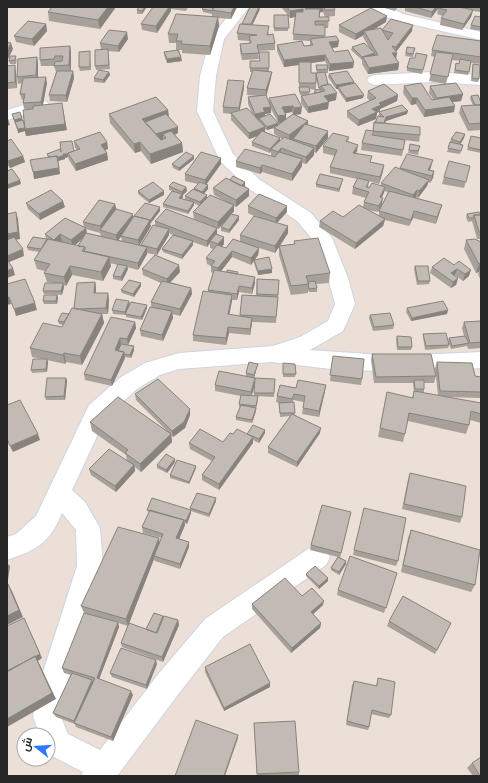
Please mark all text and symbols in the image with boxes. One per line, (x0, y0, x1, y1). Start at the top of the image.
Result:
north arrow (16, 727, 56, 767)
text: ش (19, 736, 35, 753)

